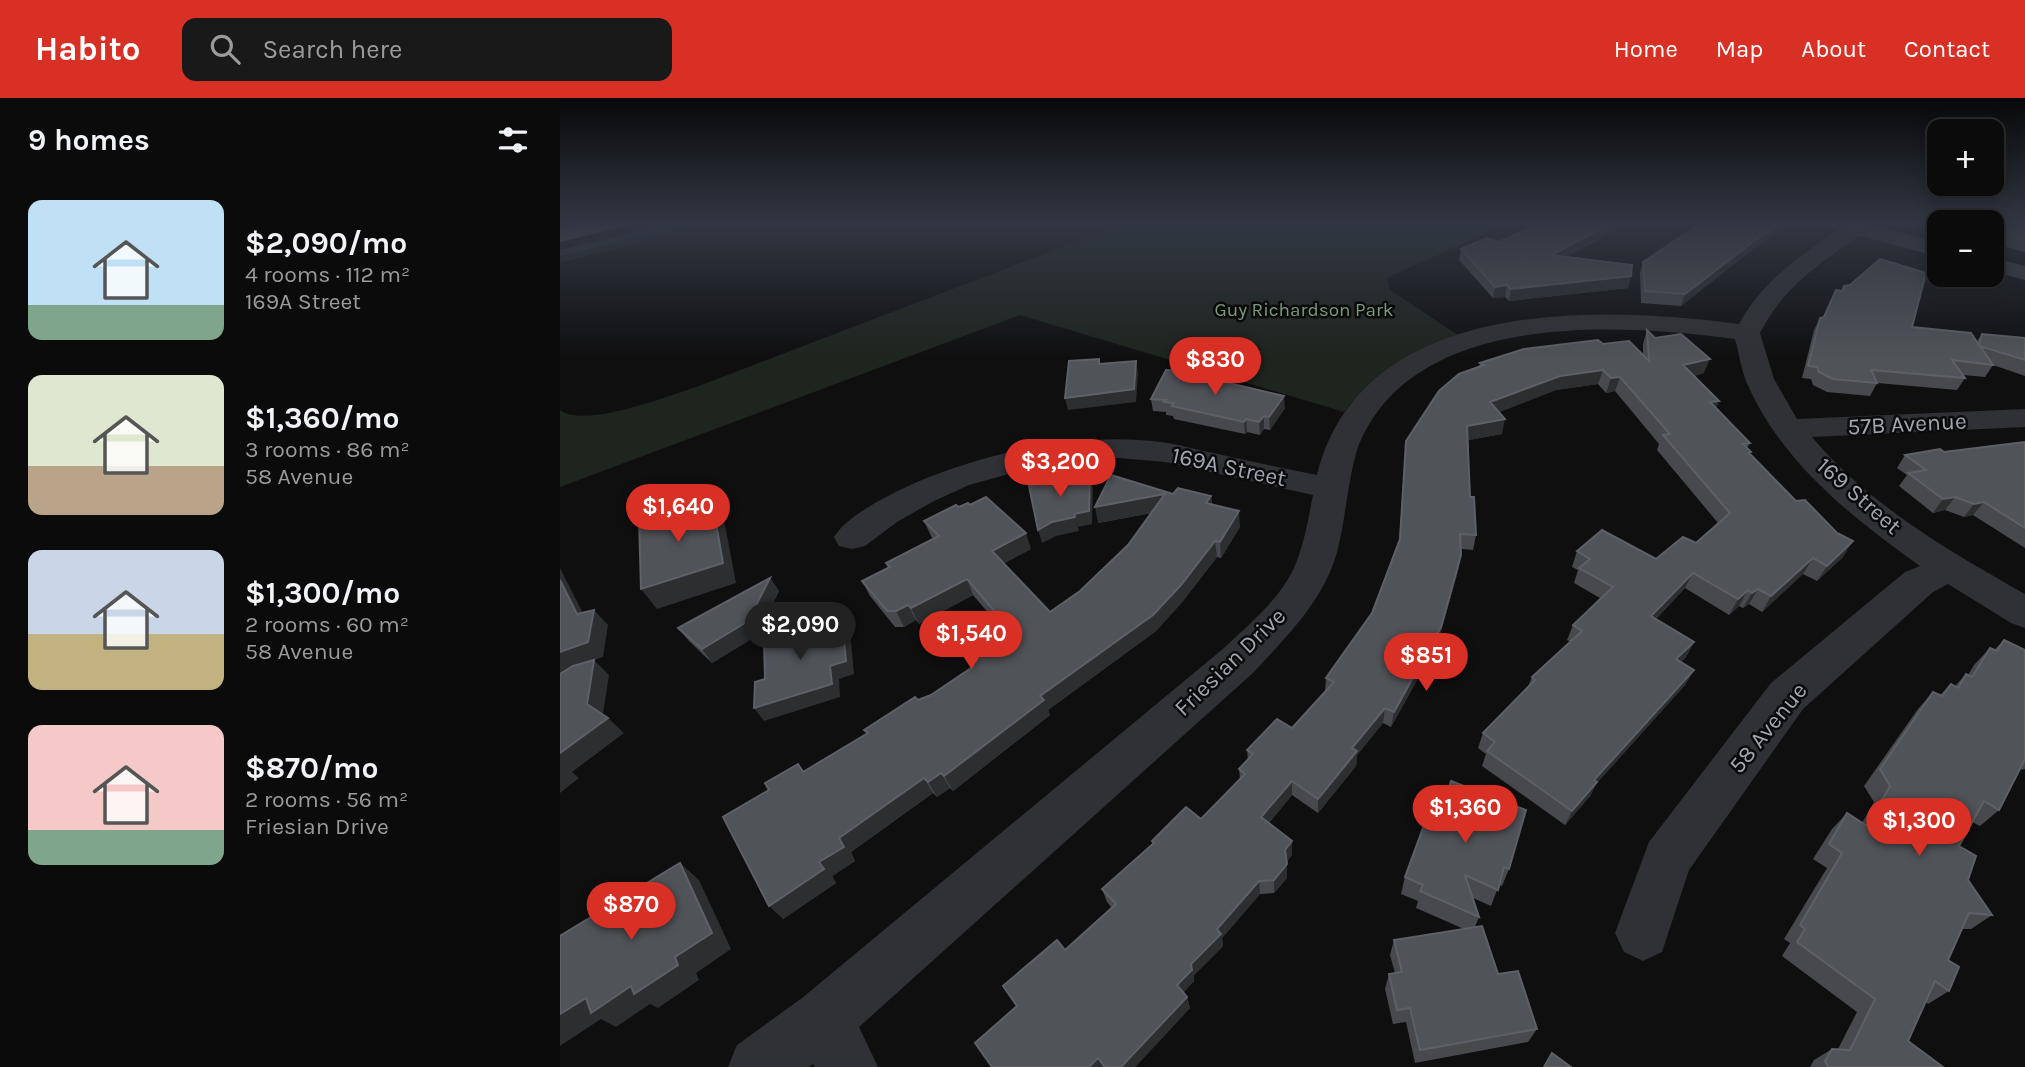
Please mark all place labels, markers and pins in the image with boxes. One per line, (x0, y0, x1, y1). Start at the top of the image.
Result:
pin: $830 (1174, 338, 1256, 397)
pin: $3,200 (1003, 440, 1117, 499)
pin: $1,640 (621, 484, 735, 544)
pin: $2,090 (743, 602, 857, 662)
pin: $1,540 (914, 612, 1028, 671)
pin: $851 (1385, 634, 1467, 693)
pin: $1,360 (1408, 786, 1522, 845)
pin: $1,300 (1862, 798, 1976, 858)
pin: $870 (590, 882, 672, 942)

